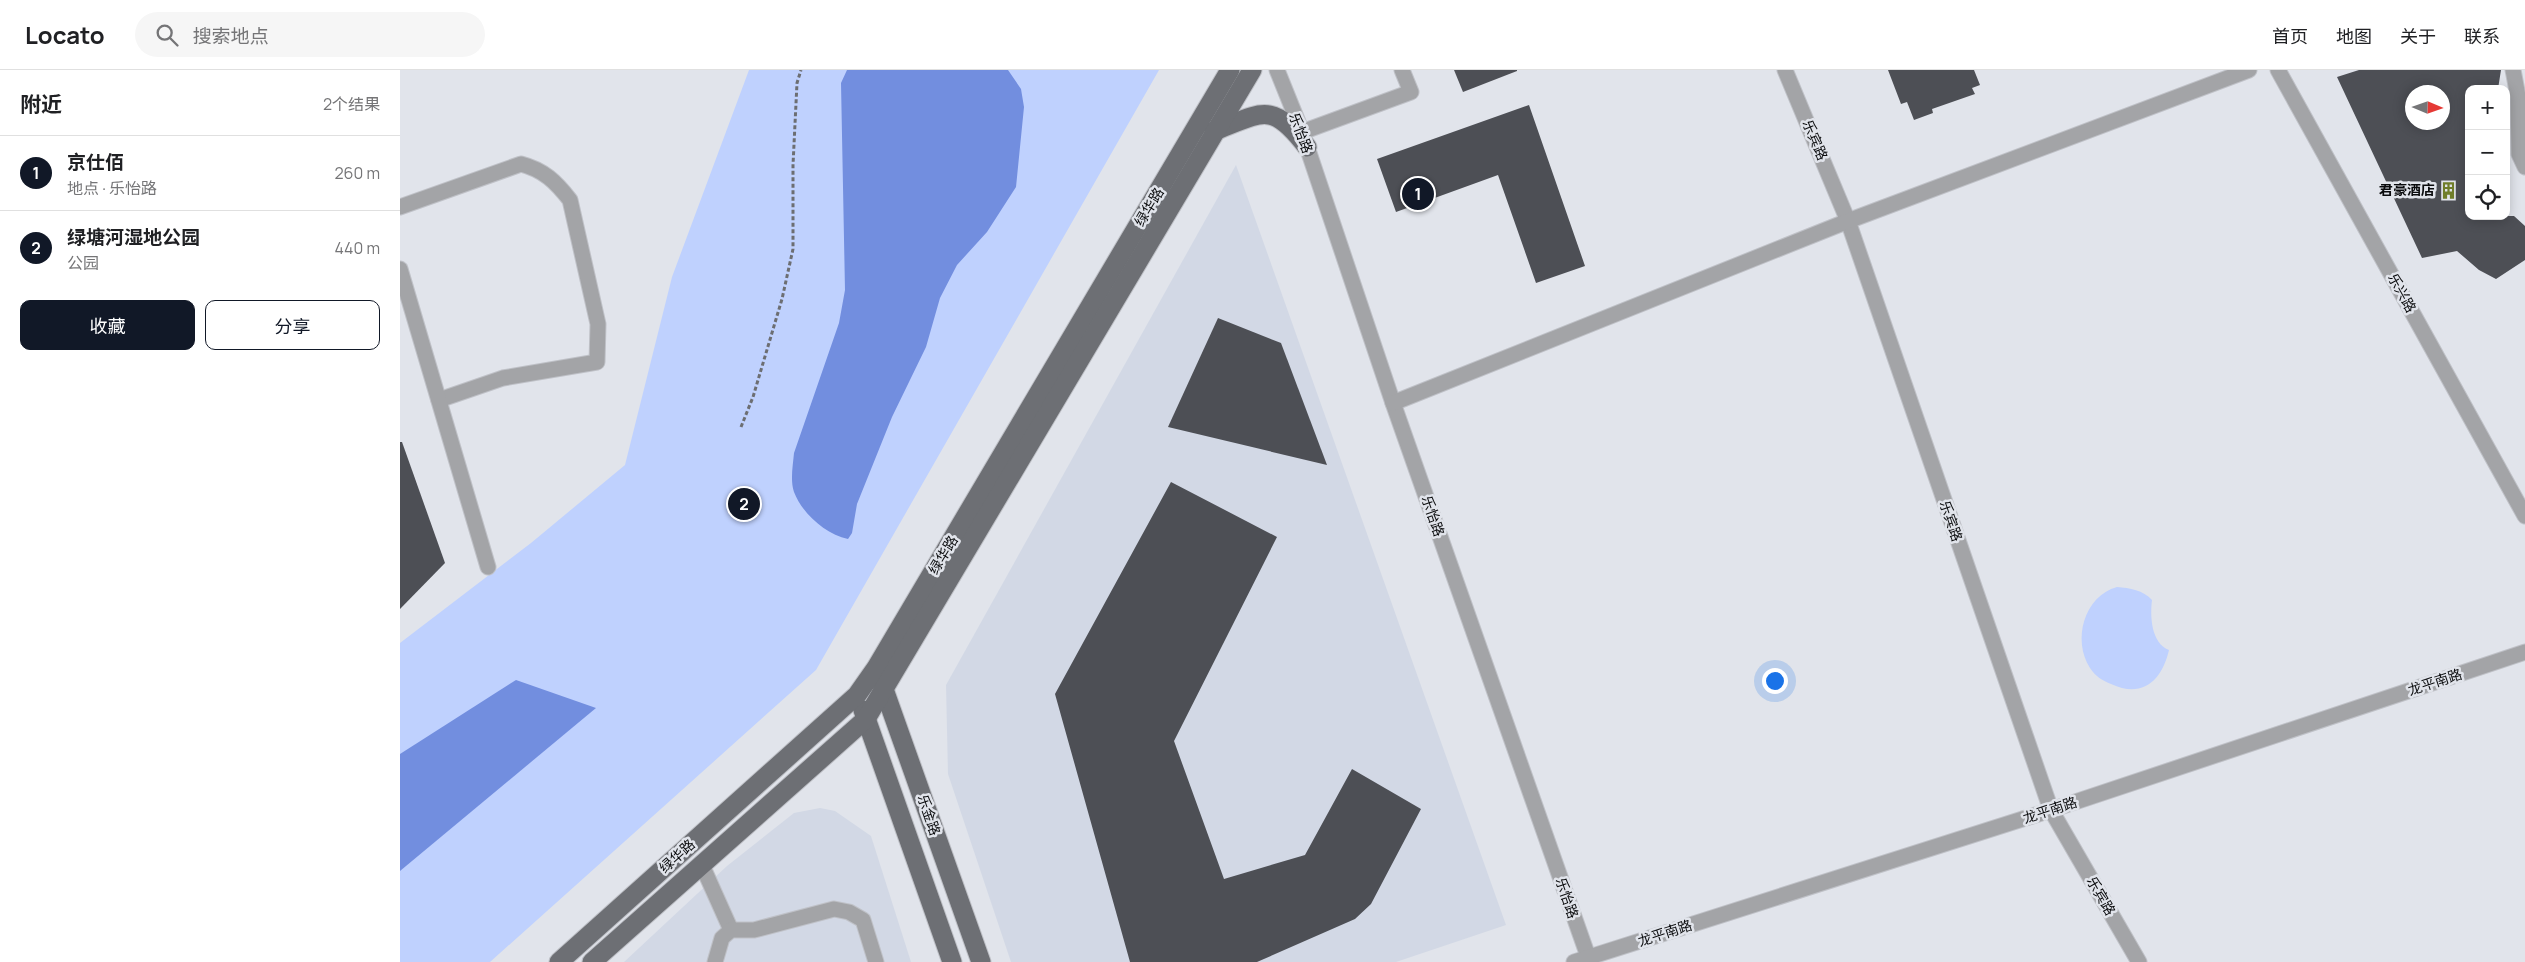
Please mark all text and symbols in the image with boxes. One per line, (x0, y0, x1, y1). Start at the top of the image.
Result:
search box (135, 12, 485, 57)
text: Locato (25, 18, 105, 51)
icon: search (153, 21, 181, 49)
text: 搜索地点 (193, 23, 269, 49)
text: 首页 (2272, 24, 2308, 48)
text: 地图 (2336, 24, 2372, 48)
text: 关于 (2400, 24, 2436, 48)
text: 联系 (2464, 24, 2500, 48)
north arrow (2405, 85, 2450, 130)
map controls (2465, 85, 2510, 220)
button: + (2465, 85, 2510, 130)
text: 附近 (20, 90, 62, 118)
text: 2个结果 (323, 93, 380, 115)
street label: 乐怡路 (1285, 110, 1318, 156)
street label: 乐宾路 (1799, 117, 1832, 163)
button: − (2465, 130, 2510, 175)
text: 京仕佰 (67, 149, 124, 175)
text: 1 (32, 162, 40, 184)
text: 260 m (334, 162, 380, 184)
pin: 1 (1402, 175, 1434, 213)
button: locate (2465, 175, 2510, 220)
text: 地点 · 乐怡路 (67, 177, 157, 199)
place label: 君豪酒店 (2379, 180, 2435, 199)
building icon: 君豪酒店 (2439, 180, 2459, 200)
street label: 绿华路 (1130, 184, 1168, 230)
text: 绿塘河湿地公园 (67, 224, 200, 250)
text: 2 (31, 237, 41, 259)
text: 440 m (334, 237, 380, 259)
text: 公园 (67, 252, 99, 274)
street label: 乐兴路 (2384, 270, 2421, 316)
button: 收藏 (20, 300, 195, 350)
button: 分享 (205, 300, 380, 350)
pin: 2 (728, 485, 760, 523)
street label: 乐怡路 (1418, 493, 1449, 539)
street label: 乐宾路 (1936, 498, 1967, 544)
street label: 绿华路 (924, 532, 962, 578)
street label: 龙平南路 (2405, 664, 2464, 699)
your location (1762, 668, 1788, 694)
street label: 乐金路 (914, 792, 945, 838)
street label: 龙平南路 (2020, 792, 2079, 827)
street label: 绿华路 (655, 835, 699, 877)
street label: 乐宾路 (2083, 873, 2120, 919)
street label: 乐怡路 (1552, 875, 1583, 921)
street label: 龙平南路 (1635, 915, 1694, 950)

